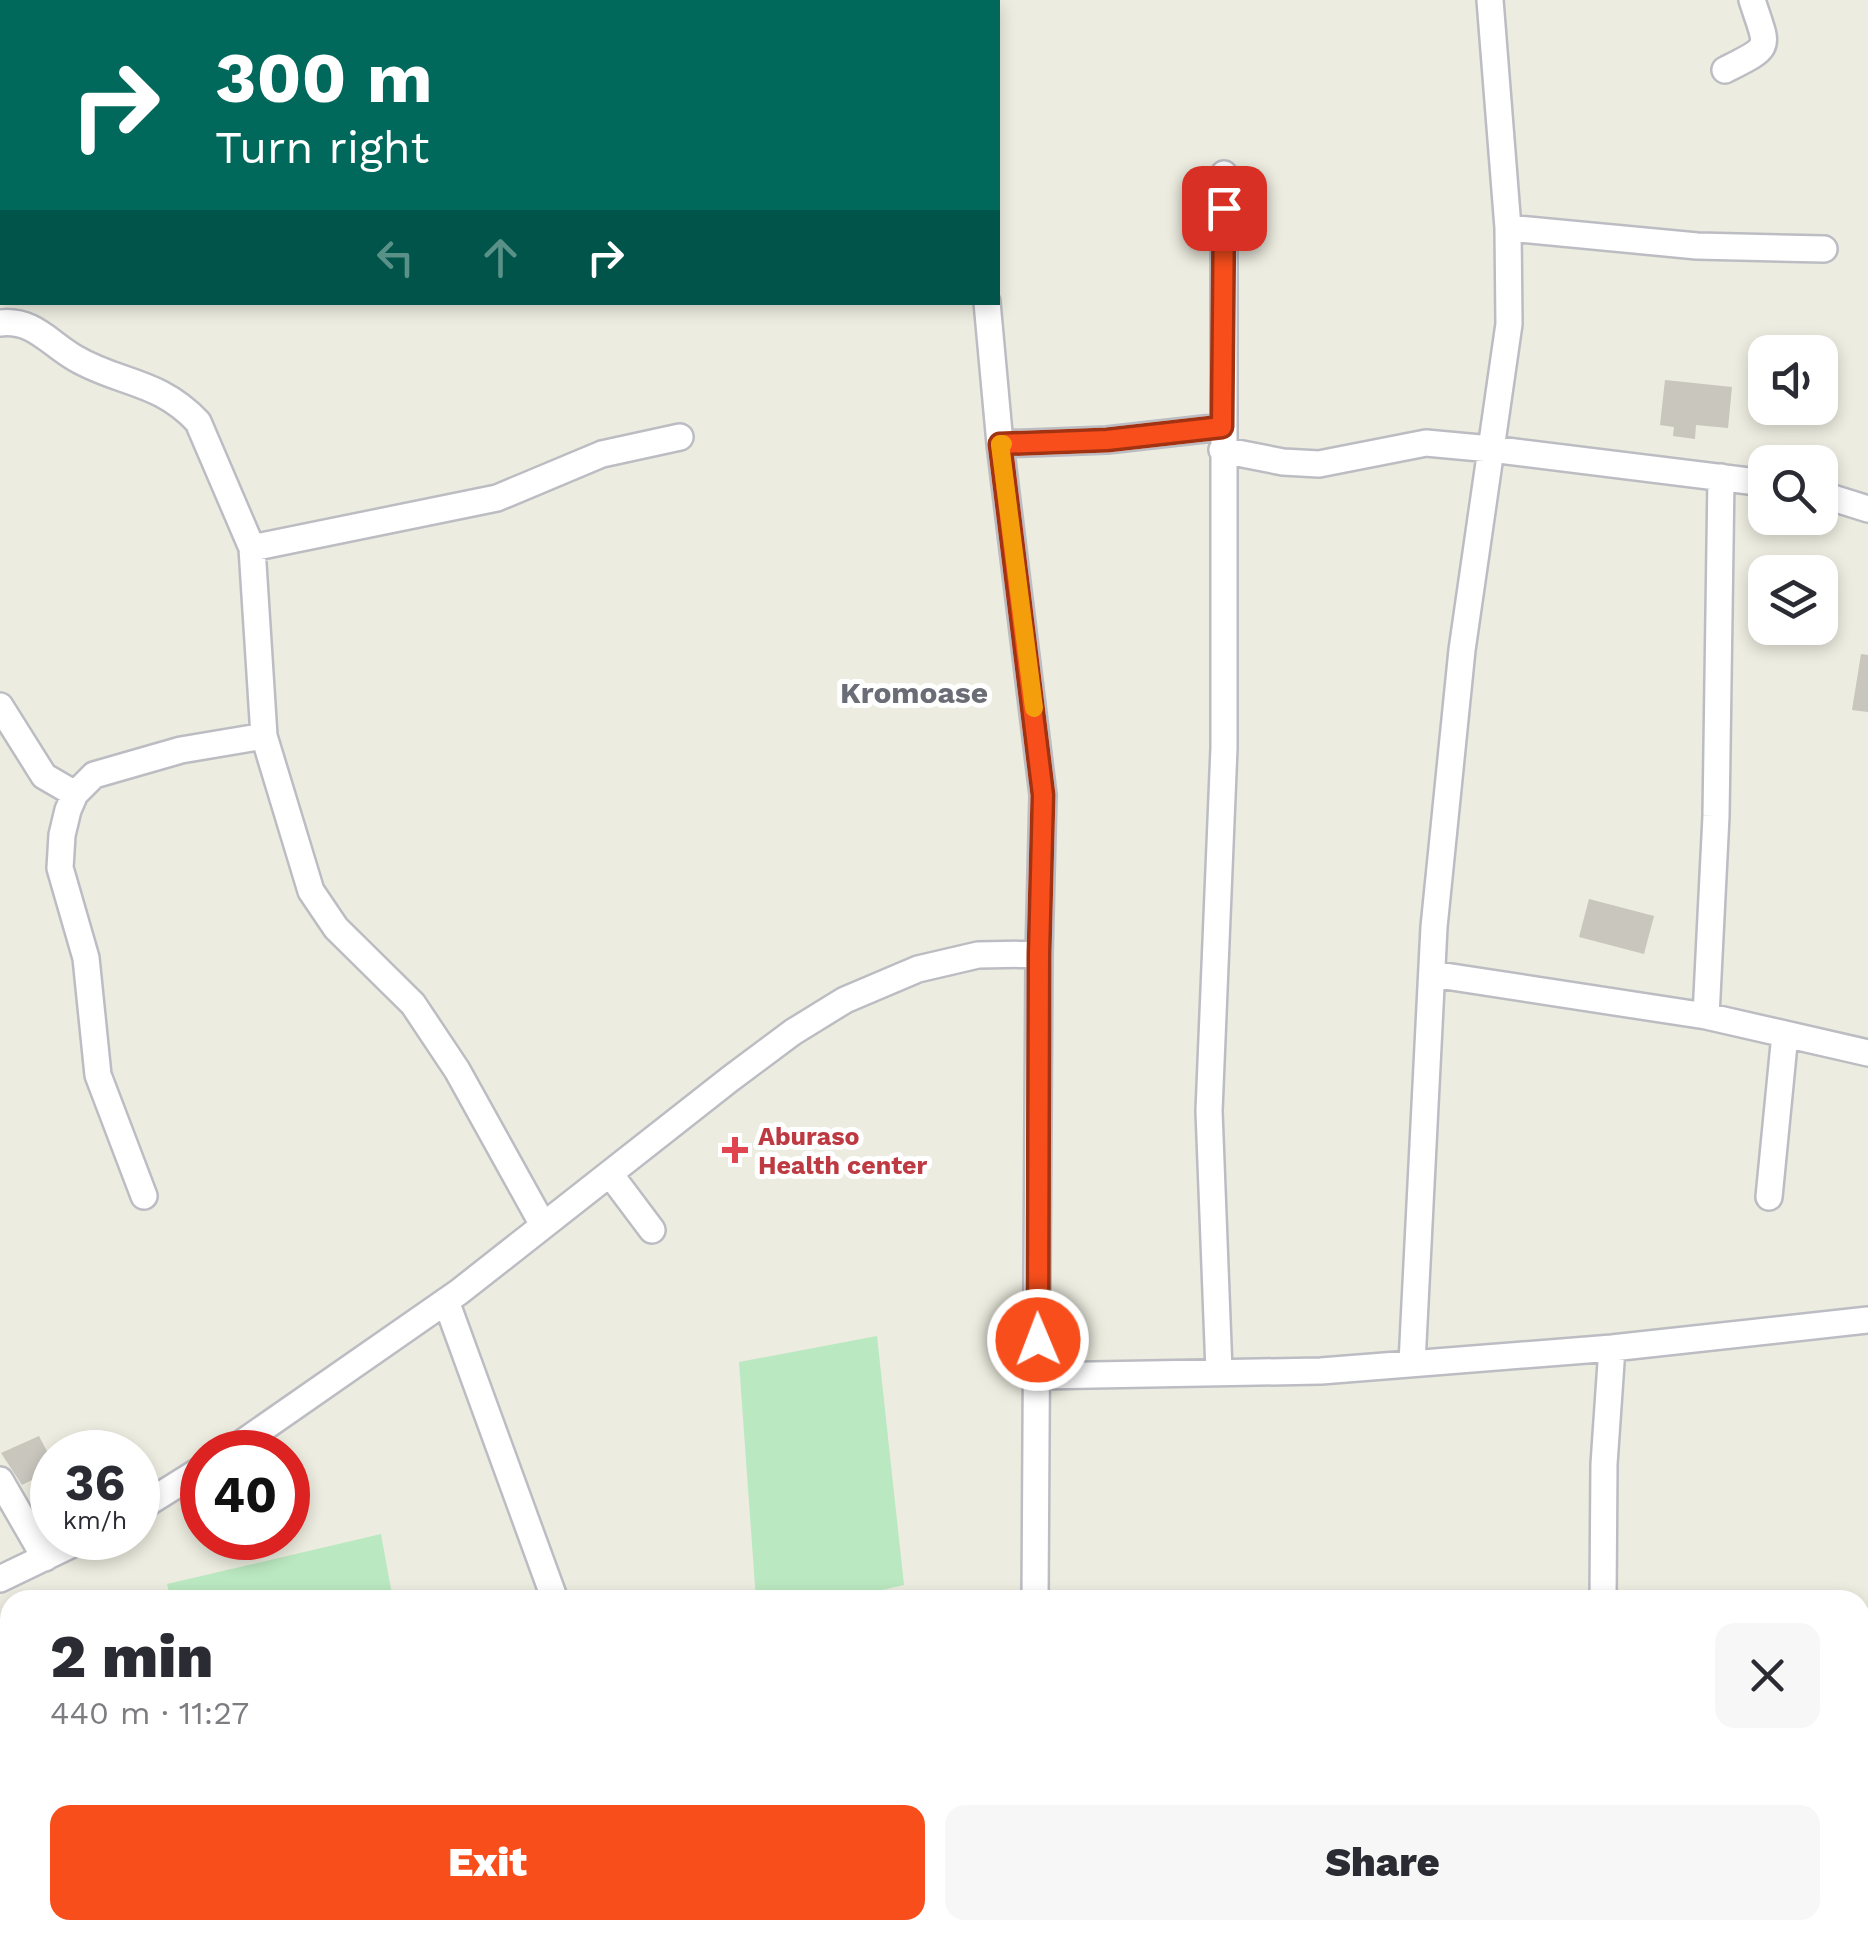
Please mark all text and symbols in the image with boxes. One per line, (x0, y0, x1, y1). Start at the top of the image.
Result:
text: 300 m (215, 37, 433, 119)
icon: right (50, 40, 180, 170)
text: Turn right (215, 121, 429, 174)
pin (1182, 166, 1267, 251)
icon: arrive (1197, 181, 1252, 236)
icon: left (368, 230, 423, 285)
icon: ahead (473, 230, 528, 285)
icon: right (578, 230, 633, 285)
map controls (1748, 335, 1838, 645)
button: sound (1748, 335, 1838, 425)
button: search (1748, 445, 1838, 535)
button: layers (1748, 555, 1838, 645)
district label: Kromoase (840, 675, 988, 710)
place label: Aburaso Health center (758, 1122, 928, 1180)
marker: Aburaso Health center (722, 1137, 748, 1163)
position arrow (986, 1288, 1090, 1392)
speed limit sign: 40 (180, 1430, 310, 1560)
text: 36 (65, 1453, 125, 1512)
text: km/h (63, 1506, 127, 1535)
text: 2 min (50, 1621, 214, 1692)
button: close (1715, 1623, 1820, 1728)
text: 440 m · 11:27 (50, 1694, 249, 1732)
button: Exit (50, 1805, 925, 1920)
button: Share (945, 1805, 1820, 1920)

